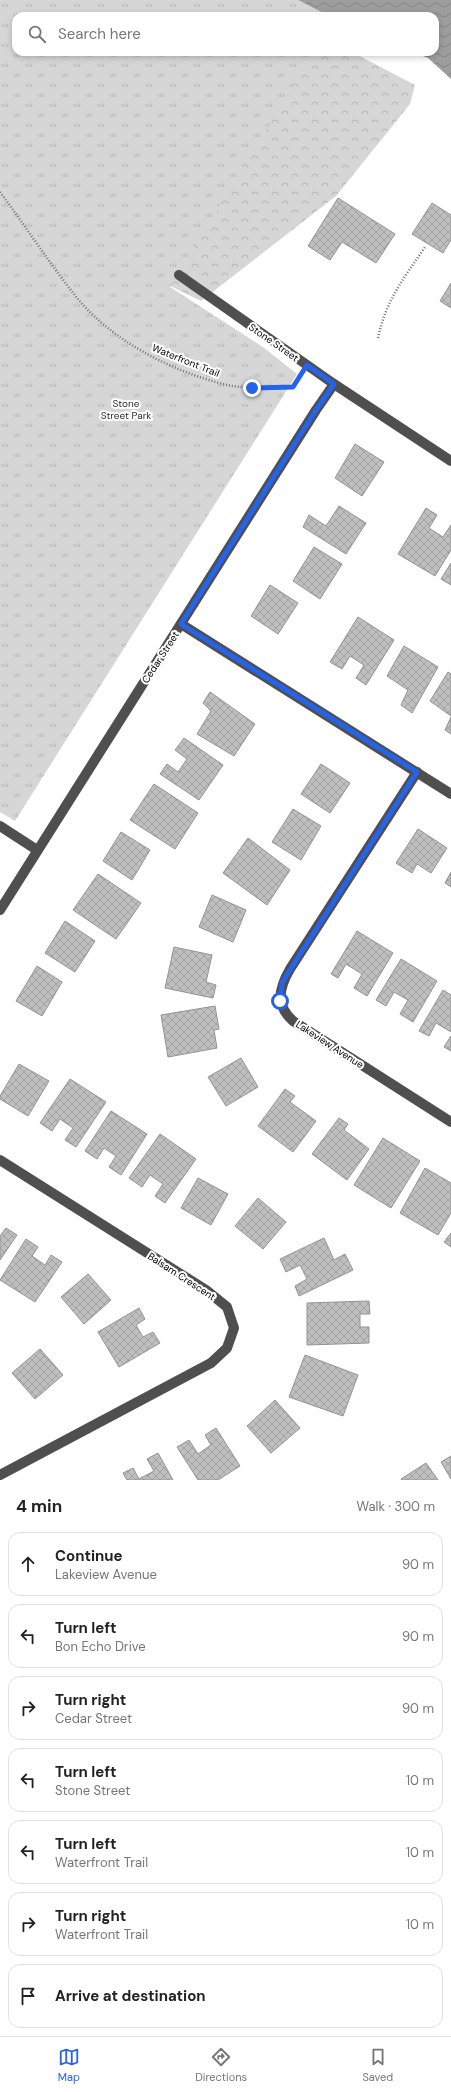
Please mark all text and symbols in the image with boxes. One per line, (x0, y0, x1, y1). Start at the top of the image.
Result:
search box (12, 12, 439, 56)
icon: search (26, 23, 48, 45)
text: Search here (58, 24, 141, 44)
street label: Stone Street (246, 320, 301, 364)
street label: Waterfront Trail (150, 341, 221, 380)
route end (243, 379, 261, 397)
park label: Stone Street Park (101, 397, 151, 422)
street label: Cedar Street (139, 629, 182, 686)
route start (271, 992, 289, 1010)
street label: Lakeview Avenue (293, 1018, 366, 1071)
street label: Balsam Crescent (145, 1250, 218, 1303)
text: 4 min (16, 1495, 62, 1517)
text: Walk · 300 m (357, 1498, 435, 1515)
text: Continue (55, 1546, 123, 1566)
icon: ahead (17, 1553, 39, 1575)
text: 90 m (402, 1556, 434, 1573)
text: Lakeview Avenue (55, 1566, 157, 1583)
text: Turn left (55, 1618, 116, 1638)
icon: left (17, 1625, 39, 1647)
text: 90 m (402, 1628, 434, 1645)
text: Bon Echo Drive (55, 1638, 146, 1655)
text: Turn right (55, 1690, 126, 1710)
icon: right (17, 1697, 39, 1719)
text: 90 m (402, 1700, 434, 1717)
text: Cedar Street (55, 1710, 132, 1727)
text: Turn left (55, 1762, 116, 1782)
icon: left (17, 1769, 39, 1791)
text: 10 m (406, 1772, 434, 1789)
text: Stone Street (55, 1782, 130, 1799)
text: Turn left (55, 1834, 116, 1854)
icon: left (17, 1841, 39, 1863)
text: 10 m (406, 1844, 434, 1861)
text: Waterfront Trail (55, 1854, 148, 1871)
text: Turn right (55, 1906, 126, 1926)
icon: right (17, 1913, 39, 1935)
text: 10 m (406, 1916, 434, 1933)
text: Waterfront Trail (55, 1926, 148, 1943)
icon: arrive (17, 1985, 39, 2007)
text: Arrive at destination (55, 1986, 206, 2006)
tab: Map (58, 2046, 80, 2084)
tab: Directions (195, 2046, 247, 2084)
tab: Saved (362, 2046, 393, 2084)

